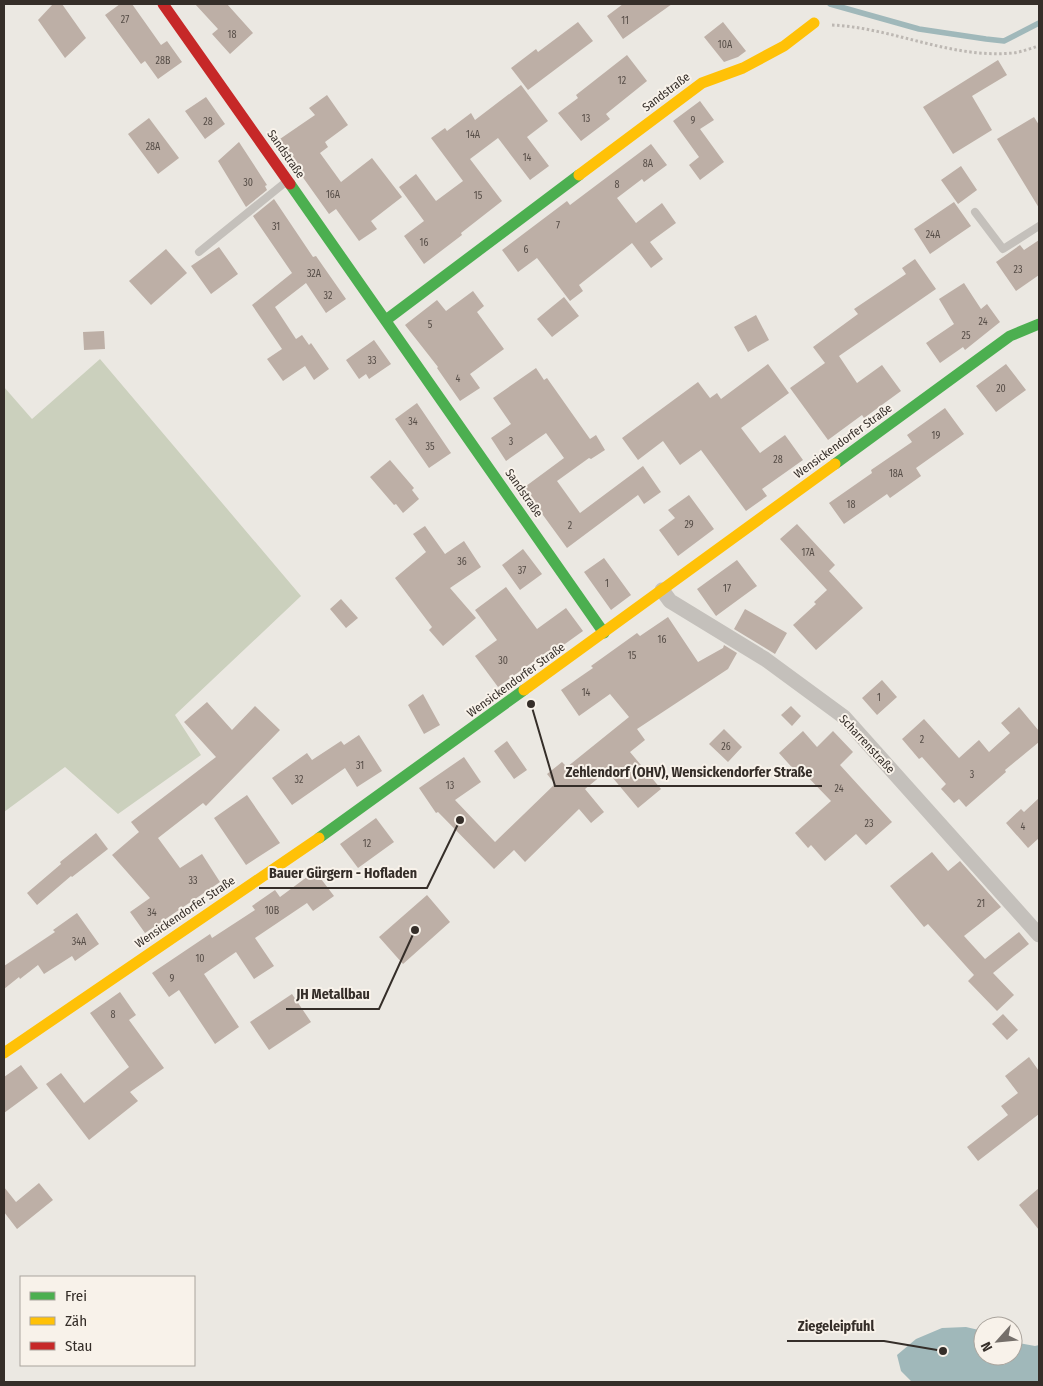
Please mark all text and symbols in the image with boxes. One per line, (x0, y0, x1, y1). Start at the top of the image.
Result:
house number: 27 (121, 14, 129, 26)
house number: 11 (621, 15, 629, 27)
house number: 18 (228, 29, 236, 41)
house number: 10A (718, 39, 733, 51)
house number: 28B (156, 55, 171, 67)
street label: Sandstraße (640, 70, 693, 114)
house number: 12 (618, 75, 627, 87)
house number: 13 (582, 113, 591, 125)
house number: 9 (691, 115, 696, 127)
house number: 28 (203, 116, 213, 128)
street label: Sandstraße (264, 127, 308, 181)
house number: 14A (466, 129, 481, 141)
house number: 28A (146, 141, 161, 153)
house number: 14 (523, 152, 532, 164)
house number: 8A (643, 158, 654, 170)
house number: 30 (243, 177, 253, 189)
house number: 8 (615, 179, 620, 191)
house number: 16A (326, 189, 341, 201)
house number: 15 (474, 190, 483, 202)
house number: 7 (556, 220, 560, 232)
house number: 31 (272, 221, 280, 233)
house number: 24A (926, 229, 941, 241)
house number: 16 (420, 237, 428, 249)
house number: 6 (524, 244, 529, 256)
house number: 23 (1014, 264, 1023, 276)
house number: 32A (307, 268, 322, 280)
house number: 32 (324, 290, 333, 302)
house number: 24 (978, 316, 988, 328)
house number: 5 (428, 319, 433, 331)
house number: 25 (962, 330, 971, 342)
house number: 33 (367, 355, 377, 367)
house number: 4 (456, 373, 461, 385)
house number: 20 (996, 383, 1006, 395)
street label: Wensickendorfer Straße (791, 401, 895, 481)
house number: 34 (408, 416, 418, 428)
house number: 19 (932, 430, 941, 442)
house number: 3 (509, 436, 514, 448)
house number: 35 (425, 441, 435, 453)
house number: 28 (773, 454, 783, 466)
street label: Sandstraße (502, 466, 546, 520)
house number: 18A (889, 468, 904, 480)
house number: 18 (847, 499, 855, 511)
house number: 29 (684, 519, 694, 531)
house number: 2 (568, 520, 573, 532)
house number: 17A (802, 547, 815, 559)
house number: 36 (457, 556, 467, 568)
house number: 37 (518, 565, 526, 577)
house number: 1 (605, 578, 609, 590)
house number: 17 (723, 583, 731, 595)
house number: 16 (658, 634, 666, 646)
street label: Wensickendorfer Straße (464, 640, 568, 720)
house number: 15 (628, 650, 637, 662)
house number: 30 (498, 655, 508, 667)
house number: 14 (582, 687, 591, 699)
house number: 1 (877, 692, 881, 704)
street label: Scharrenstraße (836, 712, 898, 776)
house number: 2 (920, 734, 925, 746)
house number: 26 (721, 741, 731, 753)
callout: Zehlendorf (OHV), Wensickendorfer Straße (555, 757, 822, 786)
house number: 31 (356, 760, 364, 772)
text: Zehlendorf (OHV), Wensickendorfer Straße (566, 764, 812, 781)
house number: 3 (970, 769, 975, 781)
house number: 32 (295, 774, 304, 786)
house number: 13 (446, 780, 455, 792)
house number: 24 (834, 783, 844, 795)
house number: 23 (865, 818, 874, 830)
house number: 4 (1021, 821, 1026, 833)
house number: 12 (363, 838, 372, 850)
callout: Bauer Gürgern - Hofladen (259, 859, 427, 888)
text: Bauer Gürgern - Hofladen (269, 865, 417, 882)
street label: Wensickendorfer Straße (132, 873, 238, 951)
house number: 33 (188, 875, 198, 887)
house number: 21 (977, 898, 985, 910)
house number: 10B (265, 905, 280, 917)
house number: 34 (147, 907, 157, 919)
house number: 34A (72, 936, 87, 948)
house number: 10 (195, 953, 205, 965)
house number: 9 (170, 973, 175, 985)
callout: JH Metallbau (286, 980, 379, 1009)
text: JH Metallbau (295, 986, 370, 1003)
house number: 8 (111, 1009, 116, 1021)
legend (20, 1276, 195, 1366)
text: Frei (65, 1287, 87, 1305)
text: Zäh (65, 1312, 87, 1330)
callout: Ziegeleipfuhl (787, 1312, 884, 1341)
north arrow (973, 1316, 1023, 1366)
text: Ziegeleipfuhl (798, 1318, 874, 1335)
text: Stau (65, 1337, 92, 1355)
text: N (977, 1339, 996, 1354)

